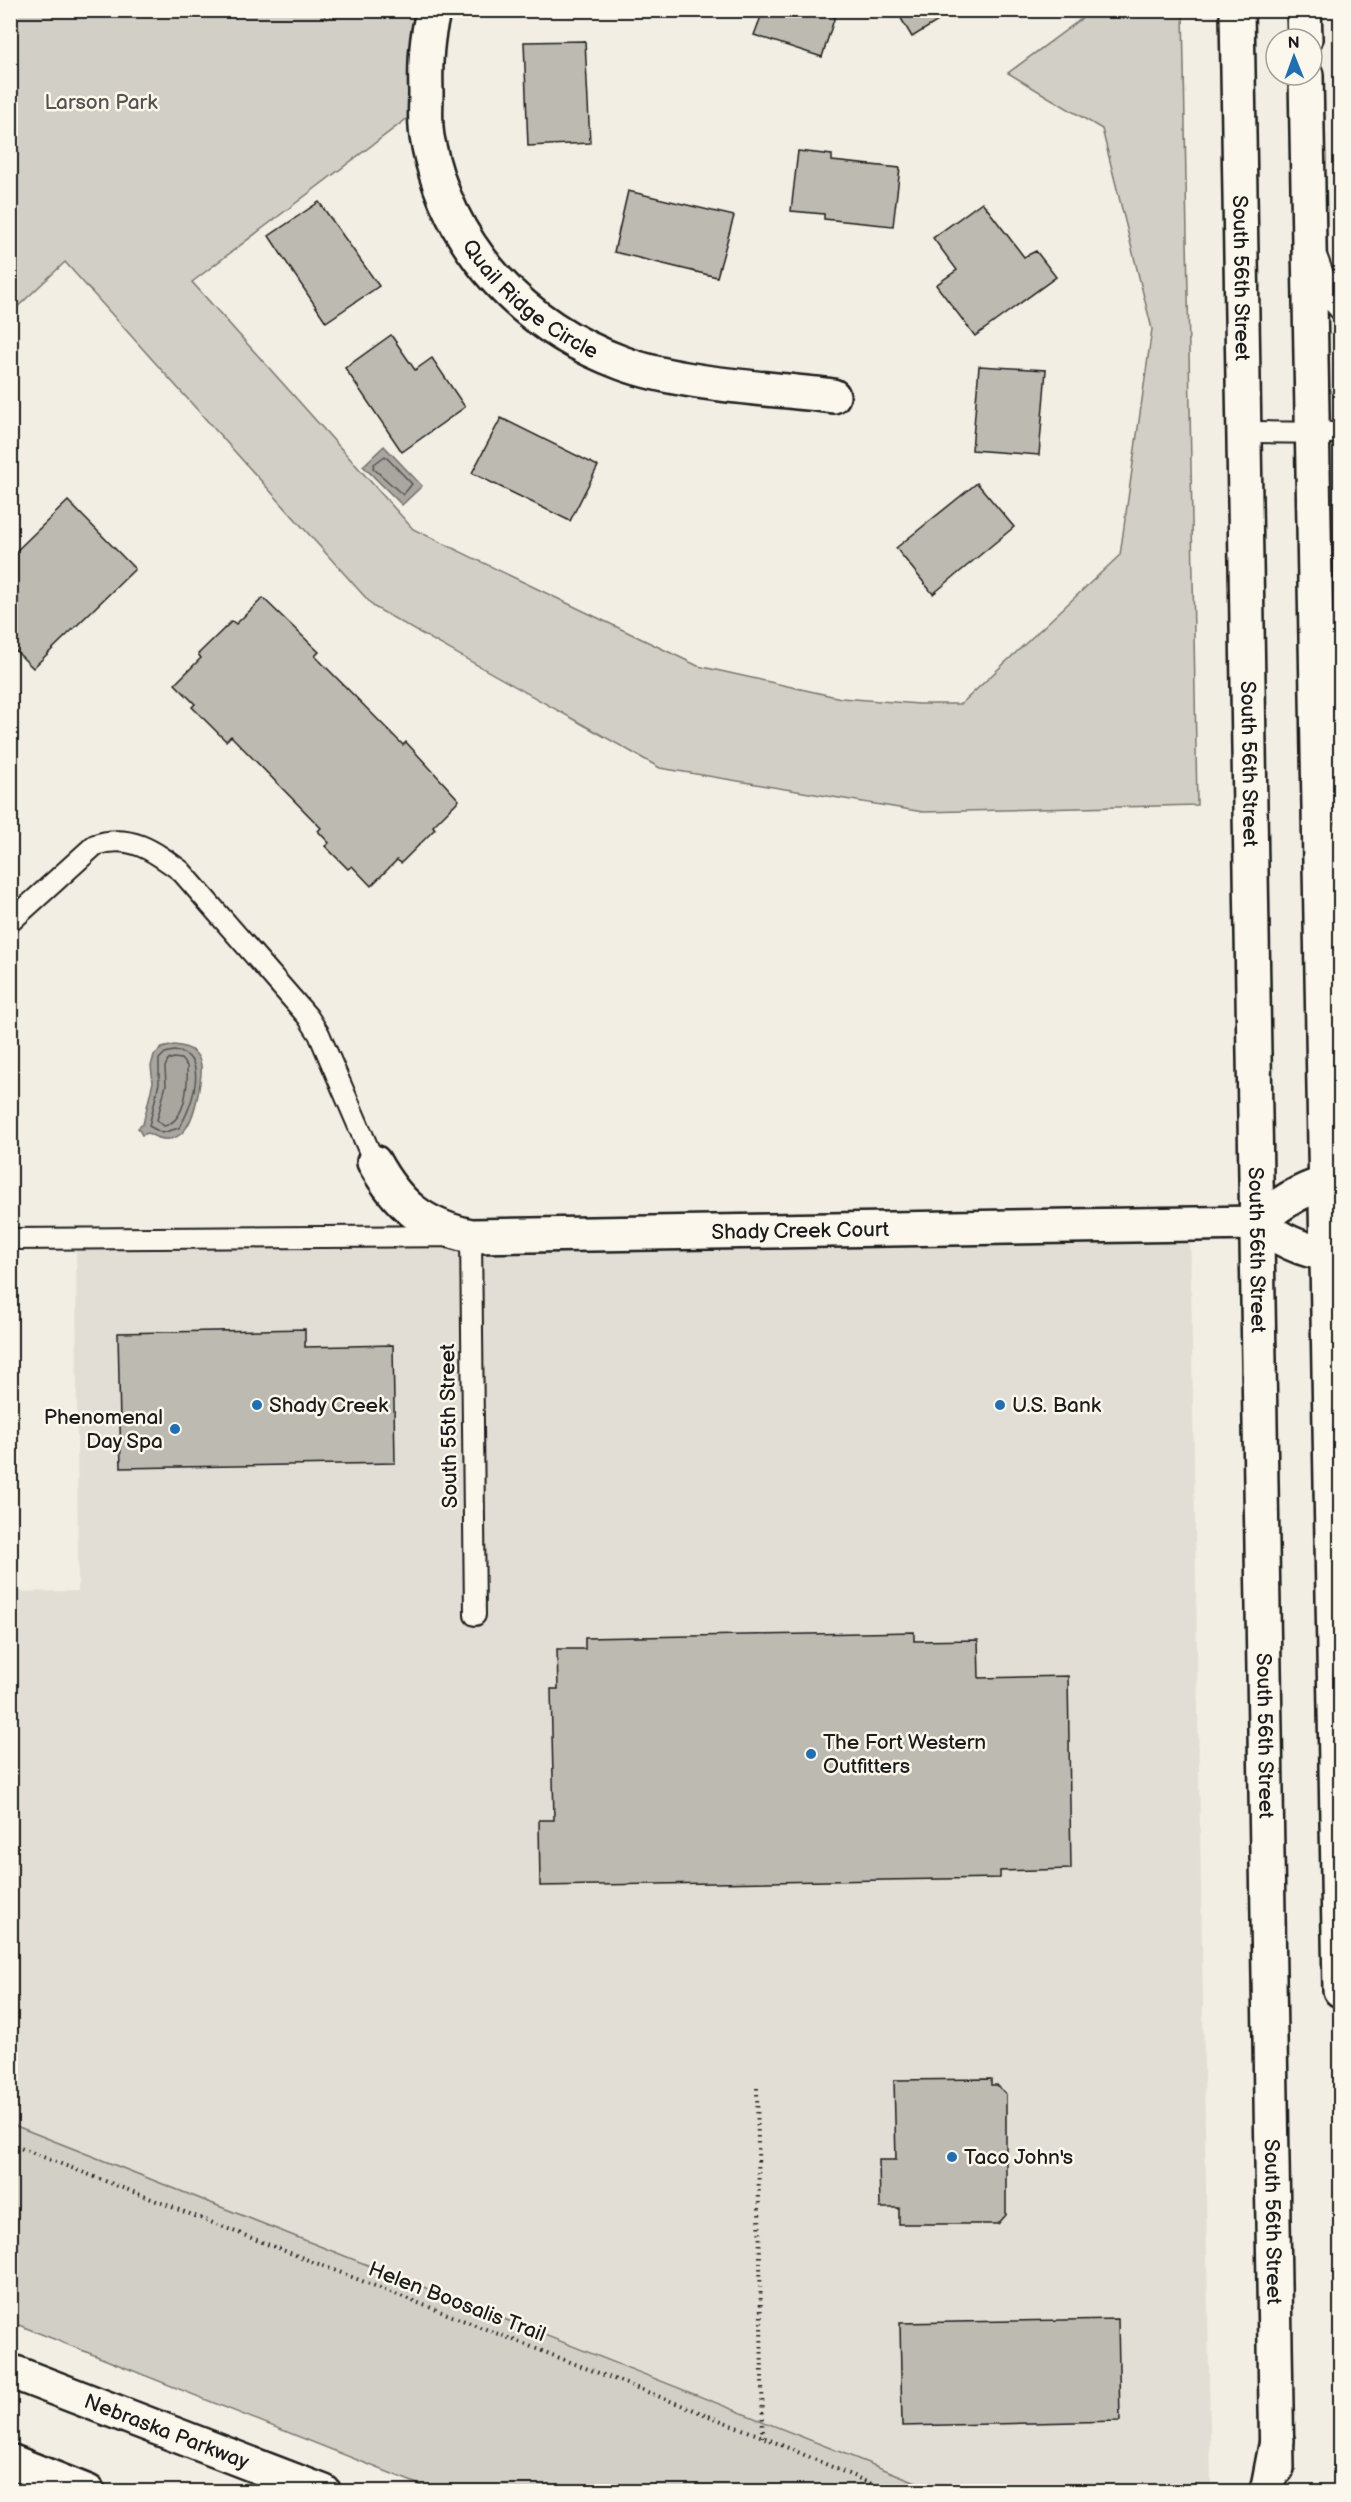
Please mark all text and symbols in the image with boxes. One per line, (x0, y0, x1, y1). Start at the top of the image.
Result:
north arrow (1264, 27, 1324, 87)
text: N (1288, 34, 1300, 53)
park label: Larson Park (45, 90, 158, 115)
street label: South 56th Street (1228, 195, 1255, 362)
street label: Quail Ridge Circle (457, 235, 602, 364)
street label: South 56th Street (1235, 681, 1263, 848)
street label: South 56th Street (1243, 1167, 1271, 1333)
street label: Shady Creek Court (711, 1217, 890, 1245)
street label: South 55th Street (435, 1343, 463, 1509)
place label: Shady Creek (269, 1393, 389, 1418)
place label: U.S. Bank (1012, 1393, 1102, 1418)
marker: Shady Creek (250, 1398, 264, 1412)
marker: U.S. Bank (993, 1398, 1007, 1412)
place label: Phenomenal Day Spa (44, 1405, 163, 1454)
marker: Phenomenal Day Spa (168, 1422, 182, 1436)
street label: South 56th Street (1251, 1653, 1279, 1819)
place label: The Fort Western Outfitters (823, 1730, 986, 1779)
marker: The Fort Western Outfitters (804, 1747, 818, 1761)
street label: South 56th Street (1259, 2139, 1287, 2305)
place label: Taco John's (964, 2145, 1073, 2170)
marker: Taco John's (945, 2150, 959, 2164)
street label: Helen Boosalis Trail (365, 2257, 549, 2347)
street label: Nebraska Parkway (81, 2388, 253, 2475)

